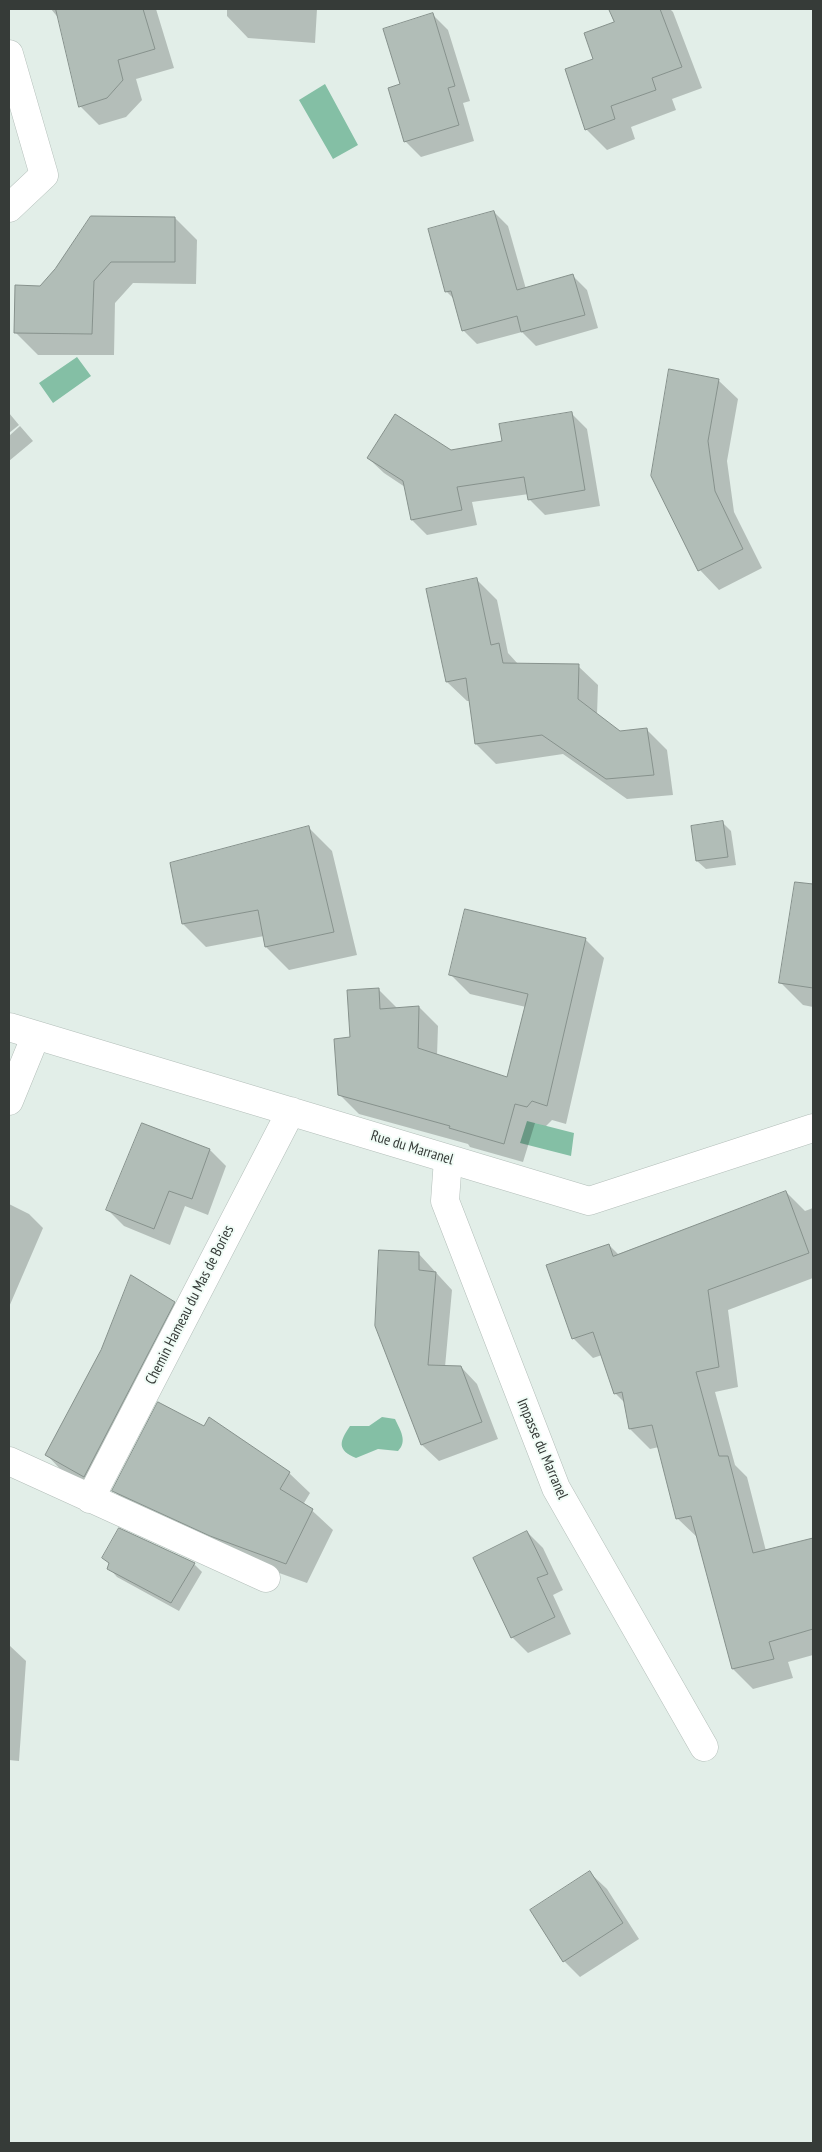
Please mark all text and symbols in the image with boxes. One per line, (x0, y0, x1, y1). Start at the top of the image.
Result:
street label: Rue du Marranel (369, 1127, 455, 1169)
street label: Chemin Hameau du Mas de Bories (142, 1222, 238, 1388)
street label: Impasse du Marranel (513, 1396, 571, 1502)

